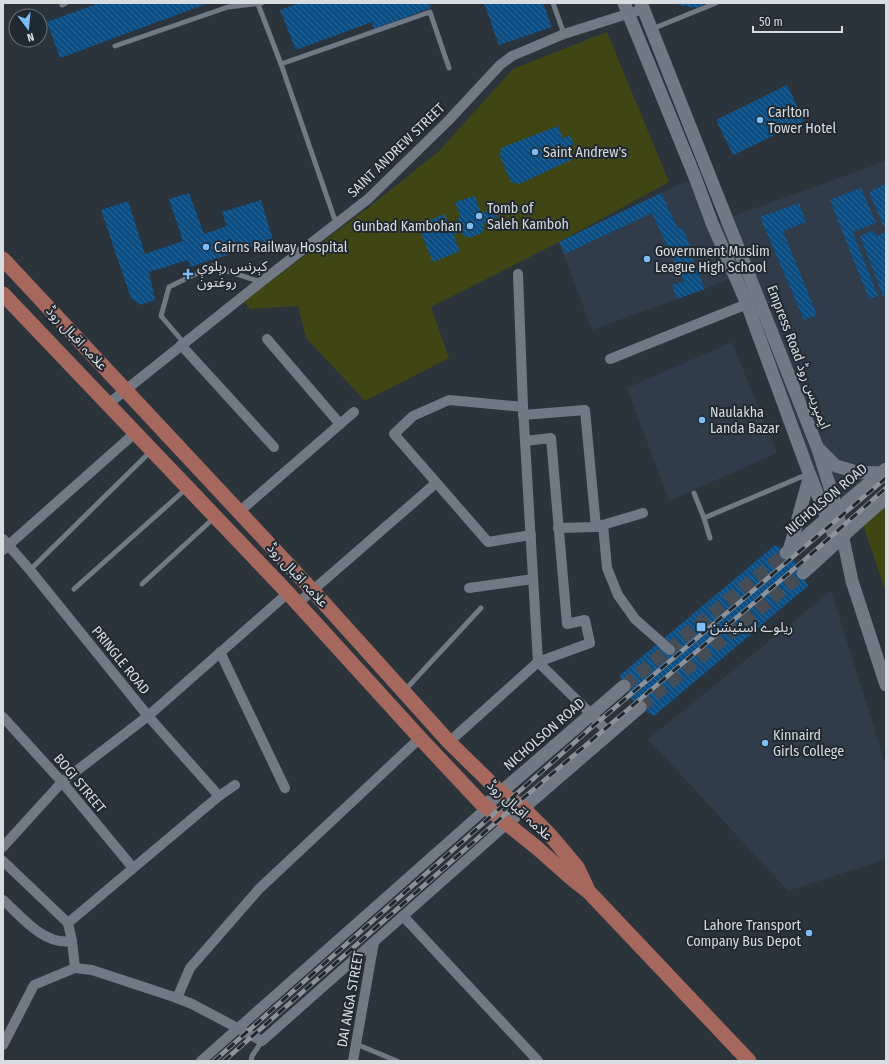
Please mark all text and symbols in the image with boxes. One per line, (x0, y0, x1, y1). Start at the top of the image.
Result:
north arrow (8, 8, 48, 48)
scale bar (753, 8, 842, 34)
text: 50 m (759, 15, 783, 29)
text: N (26, 30, 36, 44)
street label: SAINT ANDREW STREET (344, 99, 449, 201)
place label: Carlton Tower Hotel (768, 104, 836, 137)
marker: Carlton Tower Hotel (755, 115, 765, 125)
place label: Saint Andrew's (543, 144, 627, 161)
marker: Saint Andrew's (530, 147, 540, 157)
place label: Tomb of Saleh Kamboh (487, 200, 569, 233)
marker: Tomb of Saleh Kamboh (474, 211, 484, 221)
place label: Gunbad Kambohan (353, 218, 462, 235)
marker: Gunbad Kambohan (465, 221, 475, 231)
place label: Cairns Railway Hospital (214, 239, 348, 256)
marker: Cairns Railway Hospital (201, 242, 211, 252)
place label: Government Muslim League High School (655, 243, 770, 276)
marker: Government Muslim League High School (642, 254, 652, 264)
place label: کېرنس رېلوې روغتون (197, 258, 268, 291)
marker: کېرنس رېلوې روغتون (182, 268, 194, 280)
street label: Empress Road ایمپریس روڈ (762, 283, 834, 432)
street label: علامہ اقبال روڈ (42, 302, 111, 374)
place label: Naulakha Landa Bazar (710, 404, 780, 437)
marker: Naulakha Landa Bazar (697, 415, 707, 425)
street label: NICHOLSON ROAD (782, 460, 871, 539)
street label: علامہ اقبال روڈ (263, 539, 332, 611)
place label: ریلوے اسٹیشن (710, 619, 793, 636)
marker: ریلوے اسٹیشن (695, 621, 707, 633)
street label: PRINGLE ROAD (88, 623, 153, 698)
street label: NICHOLSON ROAD (500, 695, 588, 774)
place label: Kinnaird Girls College (773, 727, 844, 760)
marker: Kinnaird Girls College (760, 738, 770, 748)
street label: BOGI STREET (50, 750, 110, 817)
street label: علامہ اقبال روڈ (483, 777, 556, 844)
place label: Lahore Transport Company Bus Depot (686, 917, 801, 950)
marker: Lahore Transport Company Bus Depot (804, 928, 814, 938)
street label: DAI ANGA STREET (334, 949, 367, 1048)

